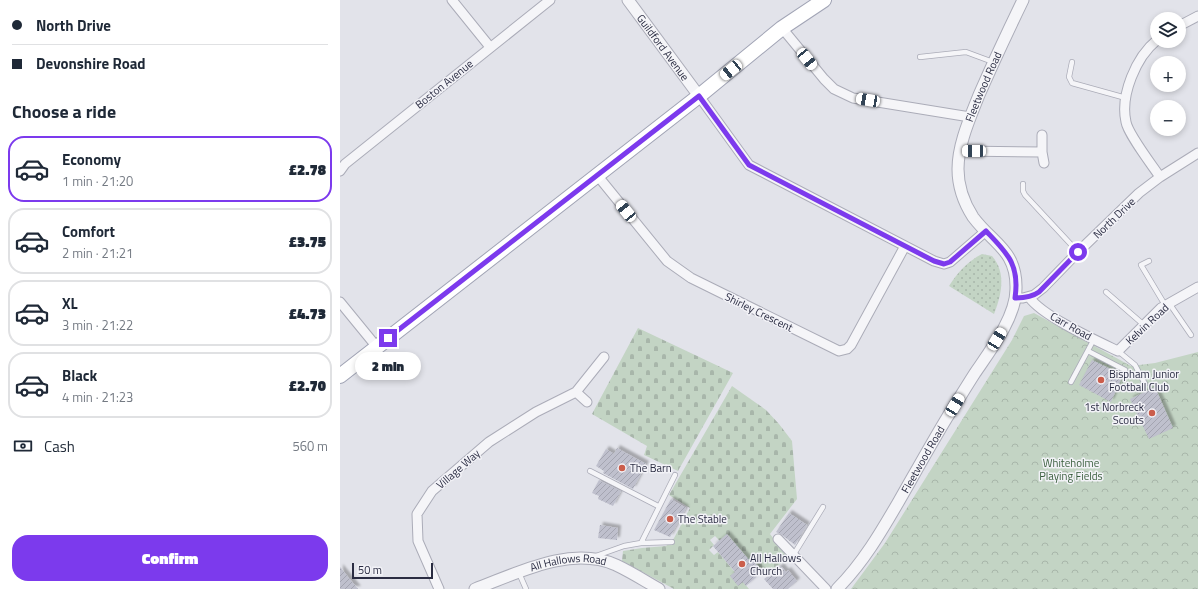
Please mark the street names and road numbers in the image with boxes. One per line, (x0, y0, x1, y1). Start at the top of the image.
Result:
street label: Guildford Avenue (633, 11, 693, 84)
street label: Fleetwood Road (961, 49, 1006, 124)
street label: Boston Avenue (412, 55, 477, 112)
street label: North Drive (1089, 193, 1139, 242)
street label: Shirley Crescent (722, 289, 796, 336)
street label: Kelvin Road (1122, 300, 1172, 348)
street label: Carr Road (1047, 308, 1095, 344)
street label: Fleetwood Road (897, 422, 949, 496)
street label: Village Way (433, 445, 484, 493)
street label: All Hallows Road (528, 550, 609, 575)

